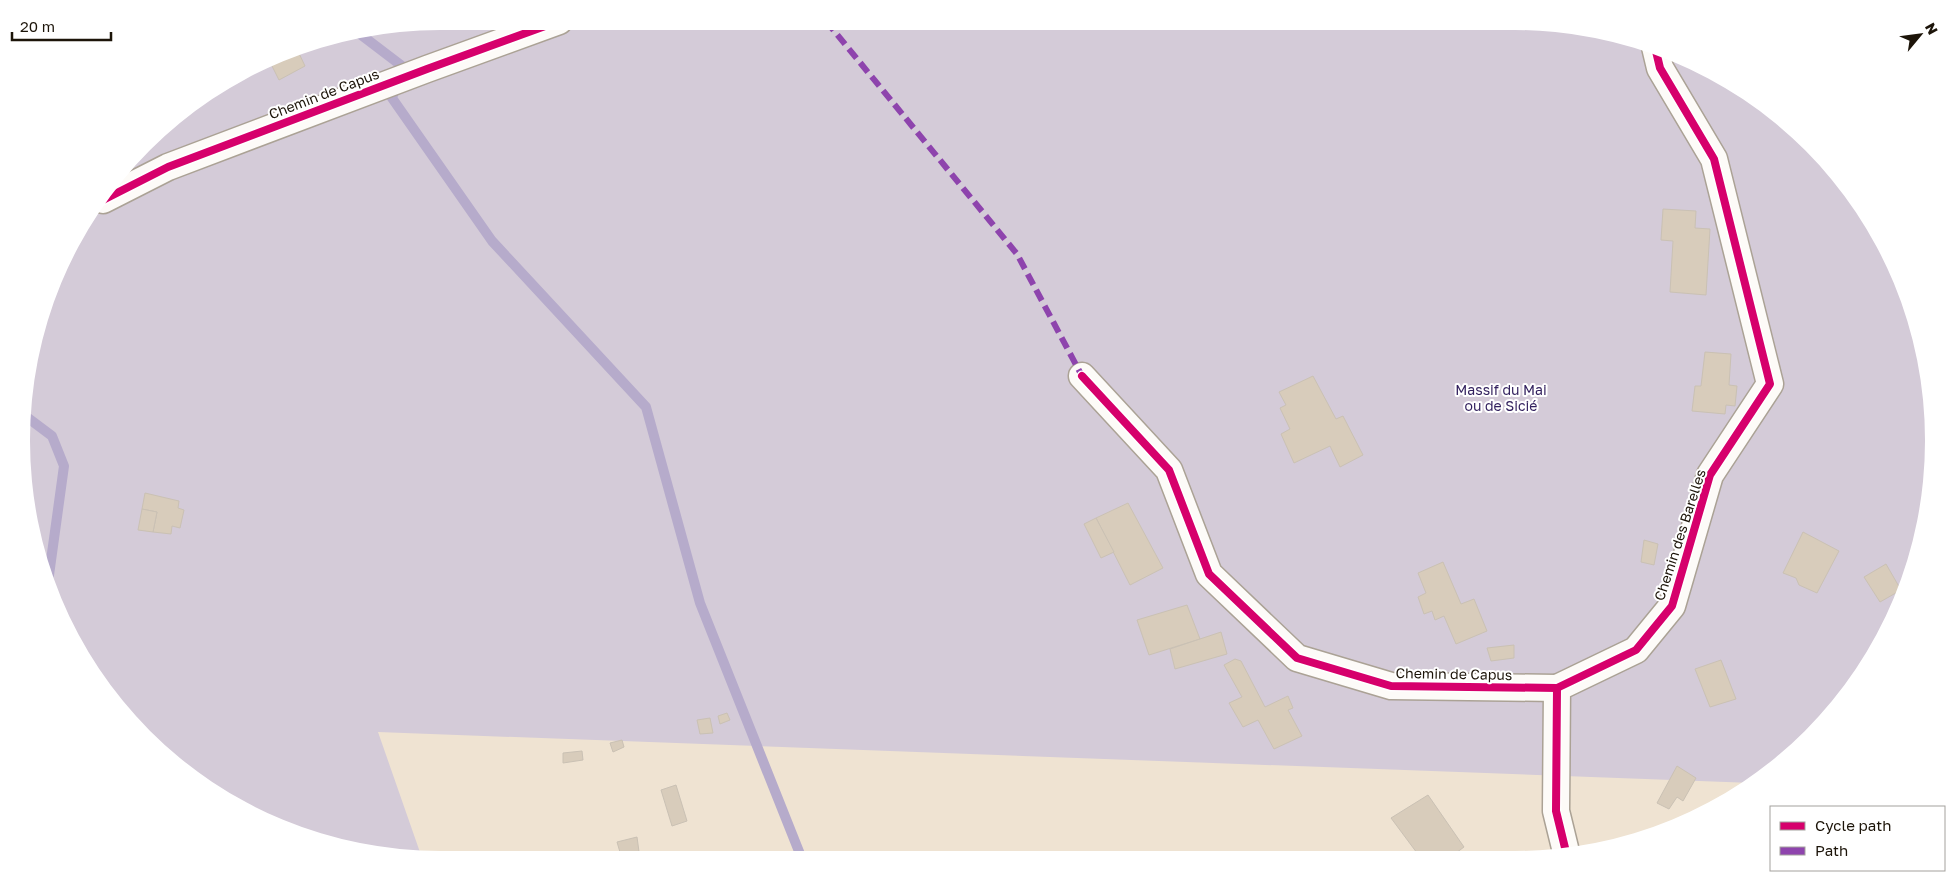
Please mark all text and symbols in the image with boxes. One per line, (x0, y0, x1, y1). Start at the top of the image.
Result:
scale bar (12, 10, 111, 42)
north arrow (1895, 10, 1945, 60)
text: 20 m (20, 17, 55, 35)
text: N (1922, 20, 1942, 37)
street label: Chemin de Capus (266, 65, 381, 122)
park label: Massif du Mai ou de Sicié (1455, 381, 1547, 414)
street label: Chemin des Barelles (1650, 467, 1709, 603)
street label: Chemin de Capus (1396, 664, 1512, 683)
legend (1770, 806, 1945, 871)
text: Cycle path (1815, 816, 1891, 834)
text: Path (1815, 841, 1848, 859)

